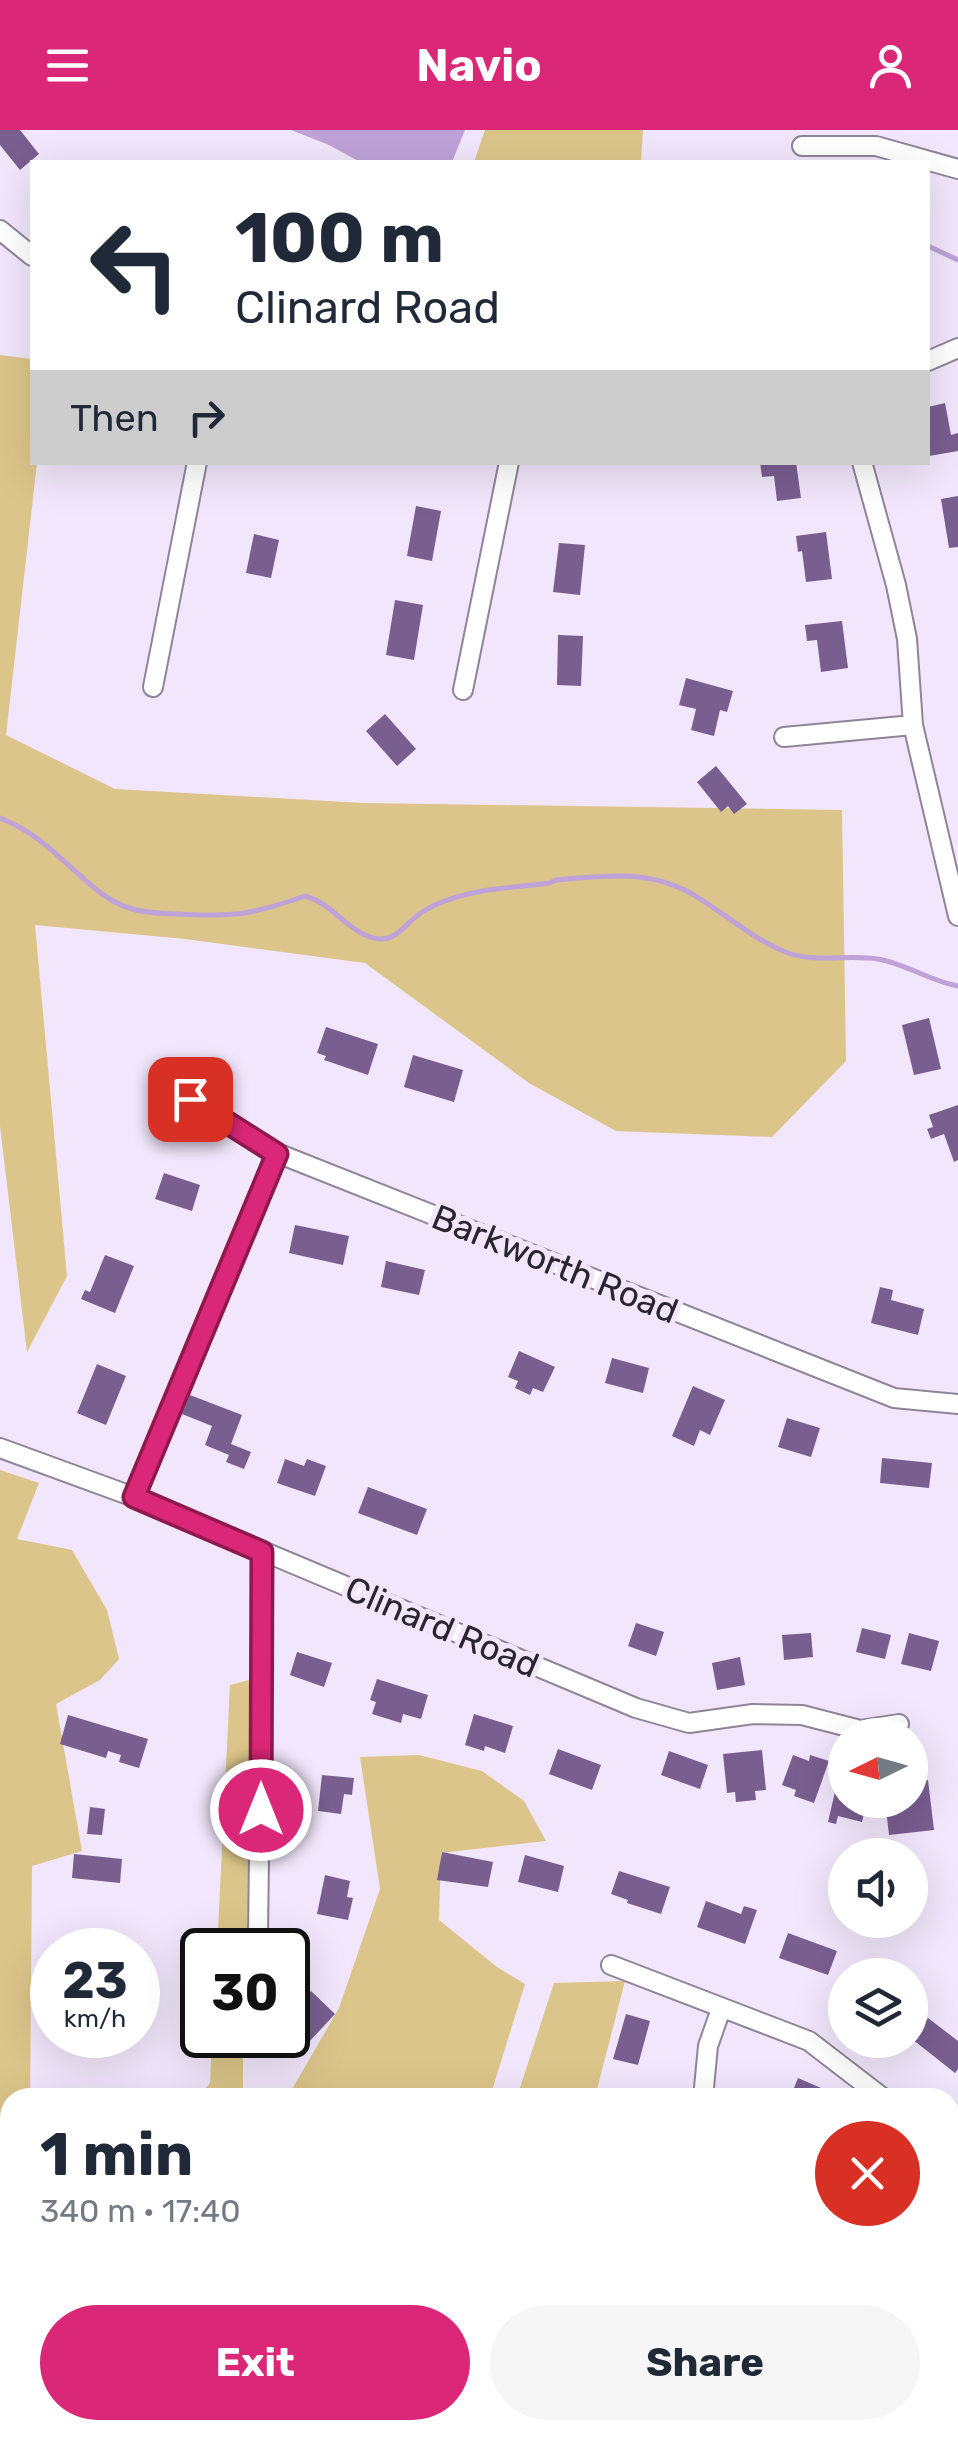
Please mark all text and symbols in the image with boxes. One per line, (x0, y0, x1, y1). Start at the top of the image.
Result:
icon: menu (40, 38, 95, 93)
icon: person (863, 38, 918, 93)
text: Navio (416, 39, 542, 92)
text: 100 m (235, 197, 444, 280)
icon: left (70, 200, 200, 330)
text: Clinard Road (235, 281, 500, 334)
icon: right (179, 390, 234, 445)
text: Then (70, 395, 159, 441)
pin (148, 1057, 233, 1142)
icon: arrive (163, 1072, 218, 1127)
street label: Barkworth Road (426, 1196, 684, 1332)
street label: Clinard Road (339, 1567, 545, 1687)
north arrow (828, 1718, 928, 1818)
map controls (828, 1718, 928, 2058)
position arrow (209, 1758, 313, 1862)
button: sound (828, 1838, 928, 1938)
speed limit sign: 30 (180, 1928, 310, 2058)
text: 23 (62, 1951, 128, 2011)
button: layers (828, 1958, 928, 2058)
text: km/h (64, 2004, 126, 2033)
text: 1 min (40, 2119, 193, 2190)
button: close (815, 2121, 920, 2226)
text: 340 m · 17:40 (40, 2192, 240, 2230)
button: Exit (40, 2305, 470, 2420)
button: Share (490, 2305, 920, 2420)

